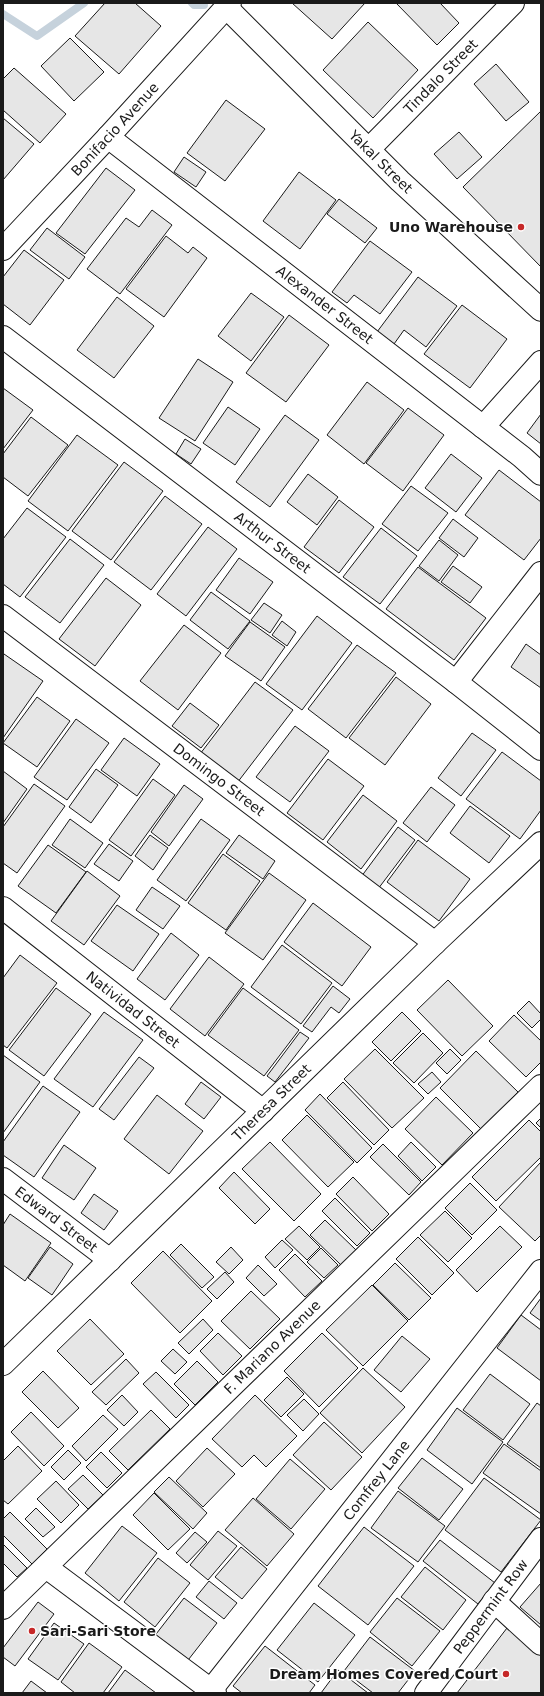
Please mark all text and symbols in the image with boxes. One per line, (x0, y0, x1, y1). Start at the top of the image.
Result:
street label: Tindalo Street (400, 36, 481, 118)
street label: Bonifacio Avenue (68, 79, 162, 179)
street label: Yakal Street (345, 126, 416, 197)
place label: Uno Warehouse (389, 219, 513, 235)
marker: Uno Warehouse (516, 222, 526, 232)
street label: Alexander Street (273, 262, 377, 347)
street label: Arthur Street (231, 508, 314, 577)
street label: Domingo Street (170, 740, 268, 820)
street label: Natividad Street (83, 968, 183, 1051)
street label: Theresa Street (228, 1060, 314, 1145)
street label: Edward Street (12, 1183, 101, 1256)
street label: F. Mariano Avenue (221, 1297, 324, 1397)
street label: Comfrey Lane (340, 1437, 413, 1524)
street label: Peppermint Row (450, 1556, 531, 1657)
place label: Sari-Sari Store (40, 1623, 156, 1639)
marker: Sari-Sari Store (27, 1626, 37, 1636)
place label: Dream Homes Covered Court (269, 1666, 498, 1682)
marker: Dream Homes Covered Court (501, 1669, 511, 1679)

